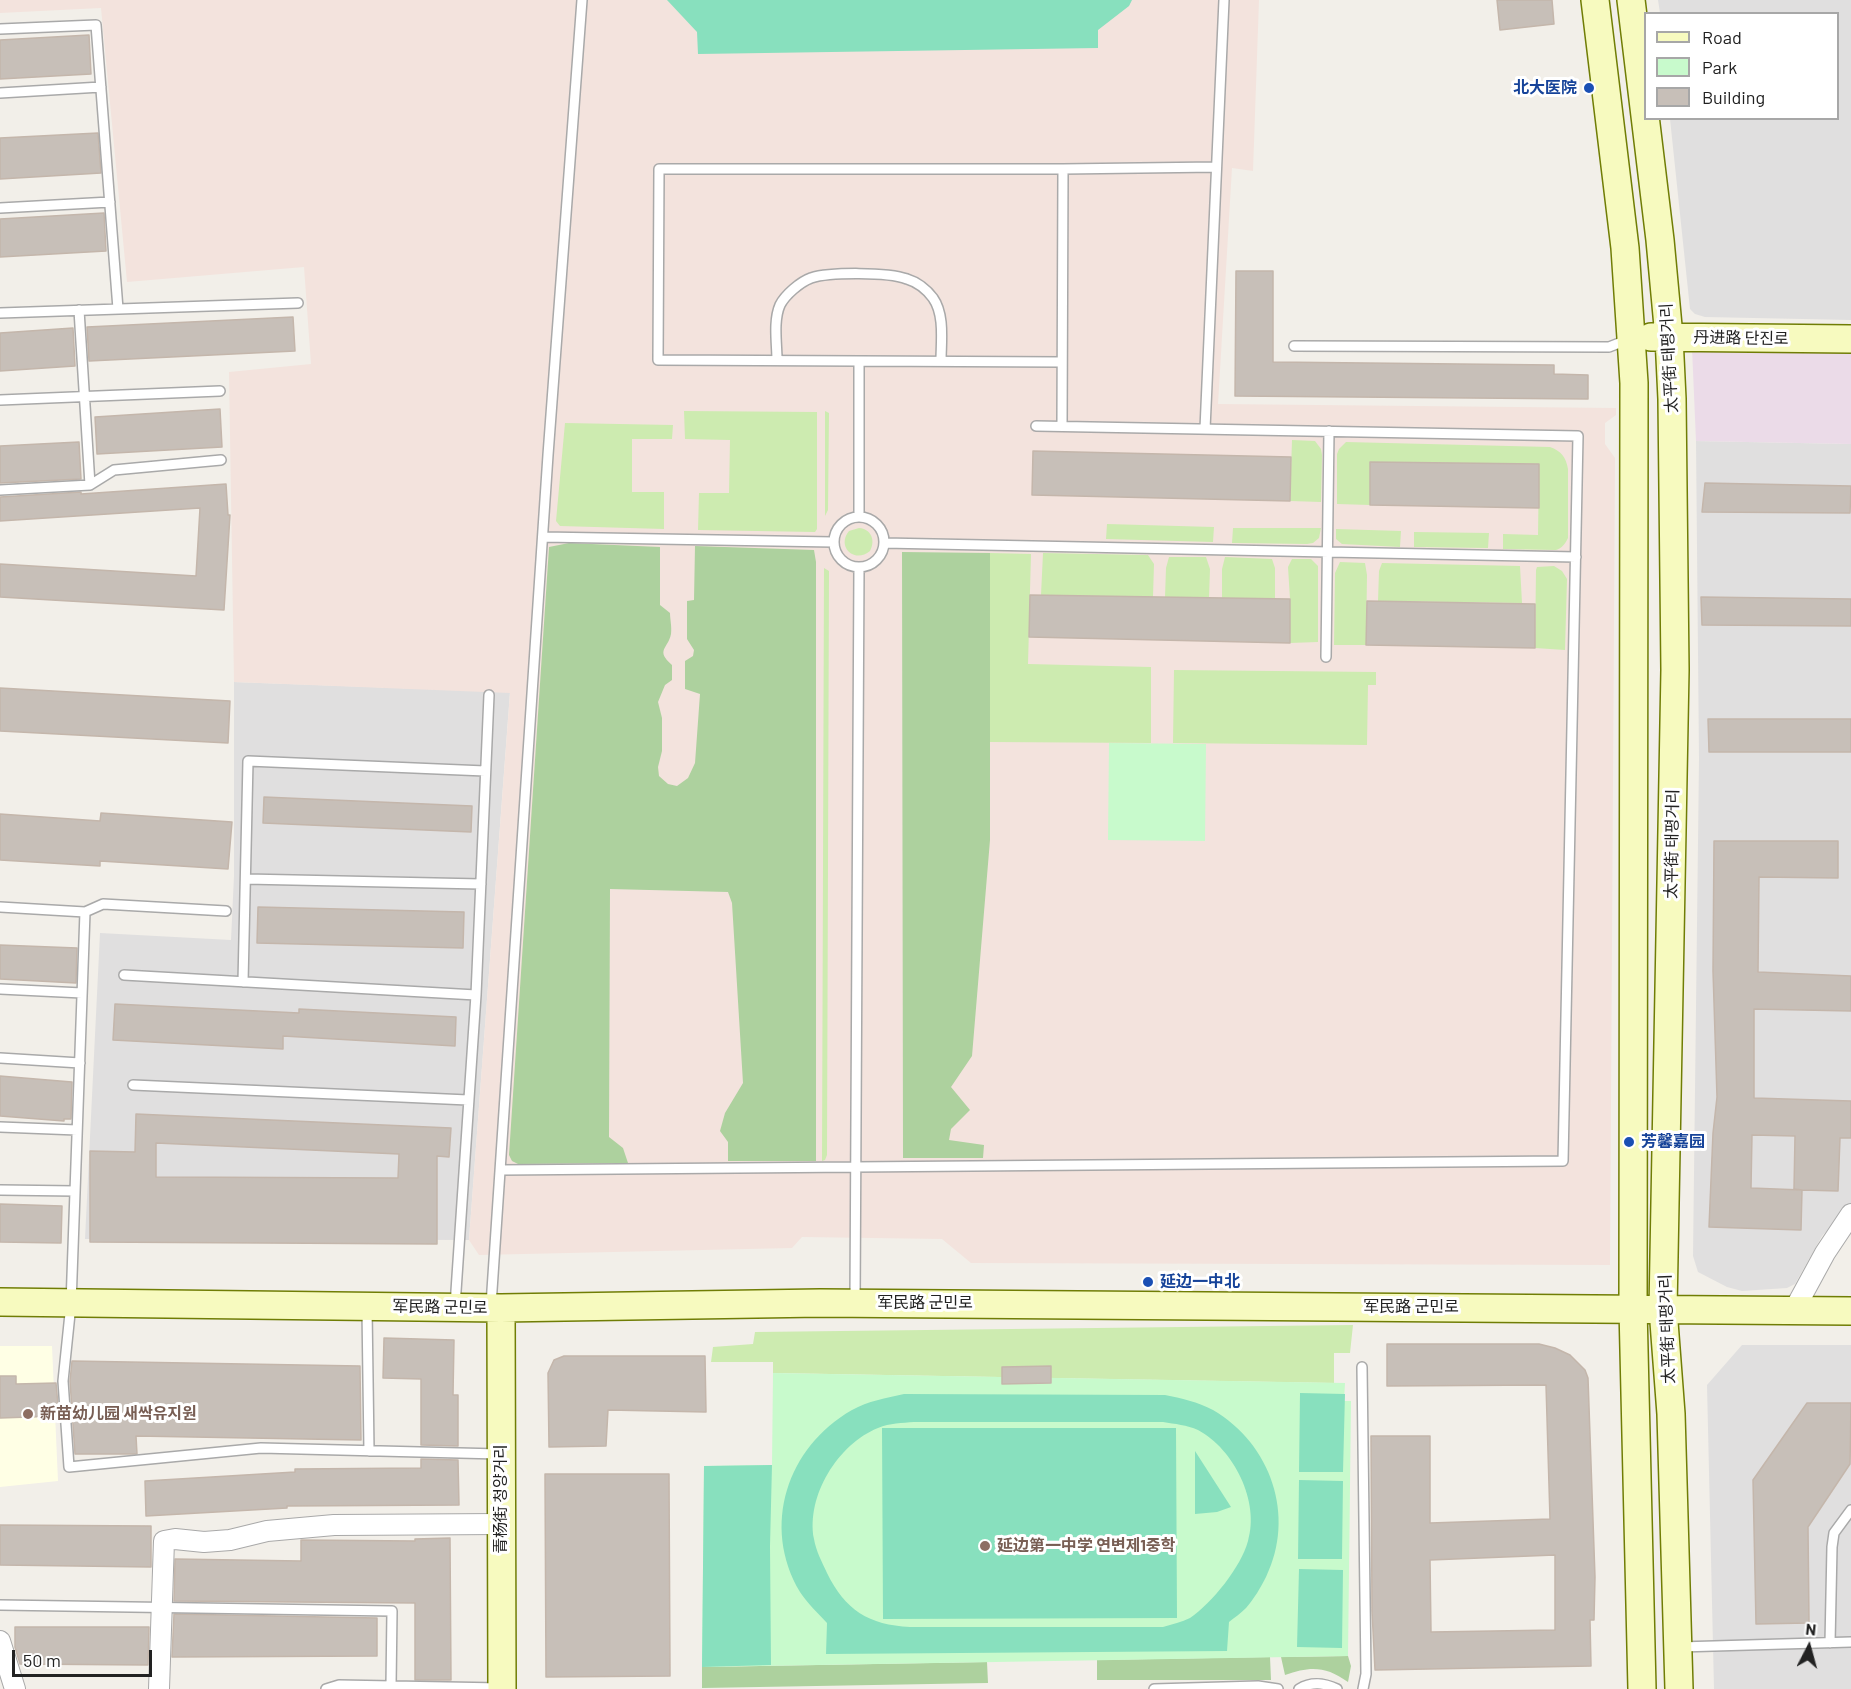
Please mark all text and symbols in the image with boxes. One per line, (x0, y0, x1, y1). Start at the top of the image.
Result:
legend (1644, 12, 1839, 120)
text: Road (1702, 26, 1742, 48)
text: Park (1702, 56, 1737, 78)
place label: 北大医院 (1513, 78, 1577, 98)
marker: 北大医院 (1582, 81, 1596, 95)
text: Building (1702, 86, 1765, 108)
street label: 太平街 태평거리 (1657, 303, 1681, 413)
street label: 丹进路 단진로 (1693, 328, 1789, 348)
street label: 太平街 태평거리 (1661, 789, 1683, 899)
place label: 芳馨嘉园 (1641, 1132, 1705, 1152)
marker: 芳馨嘉园 (1622, 1135, 1636, 1149)
place label: 延边一中北 (1160, 1272, 1240, 1292)
street label: 太平街 태평거리 (1655, 1274, 1679, 1384)
marker: 延边一中北 (1141, 1275, 1155, 1289)
street label: 军民路 군민로 (877, 1293, 973, 1313)
street label: 军民路 군민로 (392, 1297, 488, 1317)
street label: 军民路 군민로 (1363, 1297, 1459, 1317)
place label: 新苗幼儿园 새싹유지원 (40, 1404, 197, 1424)
marker: 新苗幼儿园 새싹유지원 (21, 1407, 35, 1421)
street label: 青杨街 청양거리 (491, 1444, 511, 1554)
place label: 延边第一中学 연변제1중학 (997, 1536, 1175, 1556)
marker: 延边第一中学 연변제1중학 (978, 1539, 992, 1553)
north arrow (1779, 1617, 1839, 1677)
text: N (1805, 1619, 1817, 1639)
scale bar (15, 1638, 154, 1676)
text: 50 m (23, 1649, 61, 1671)

